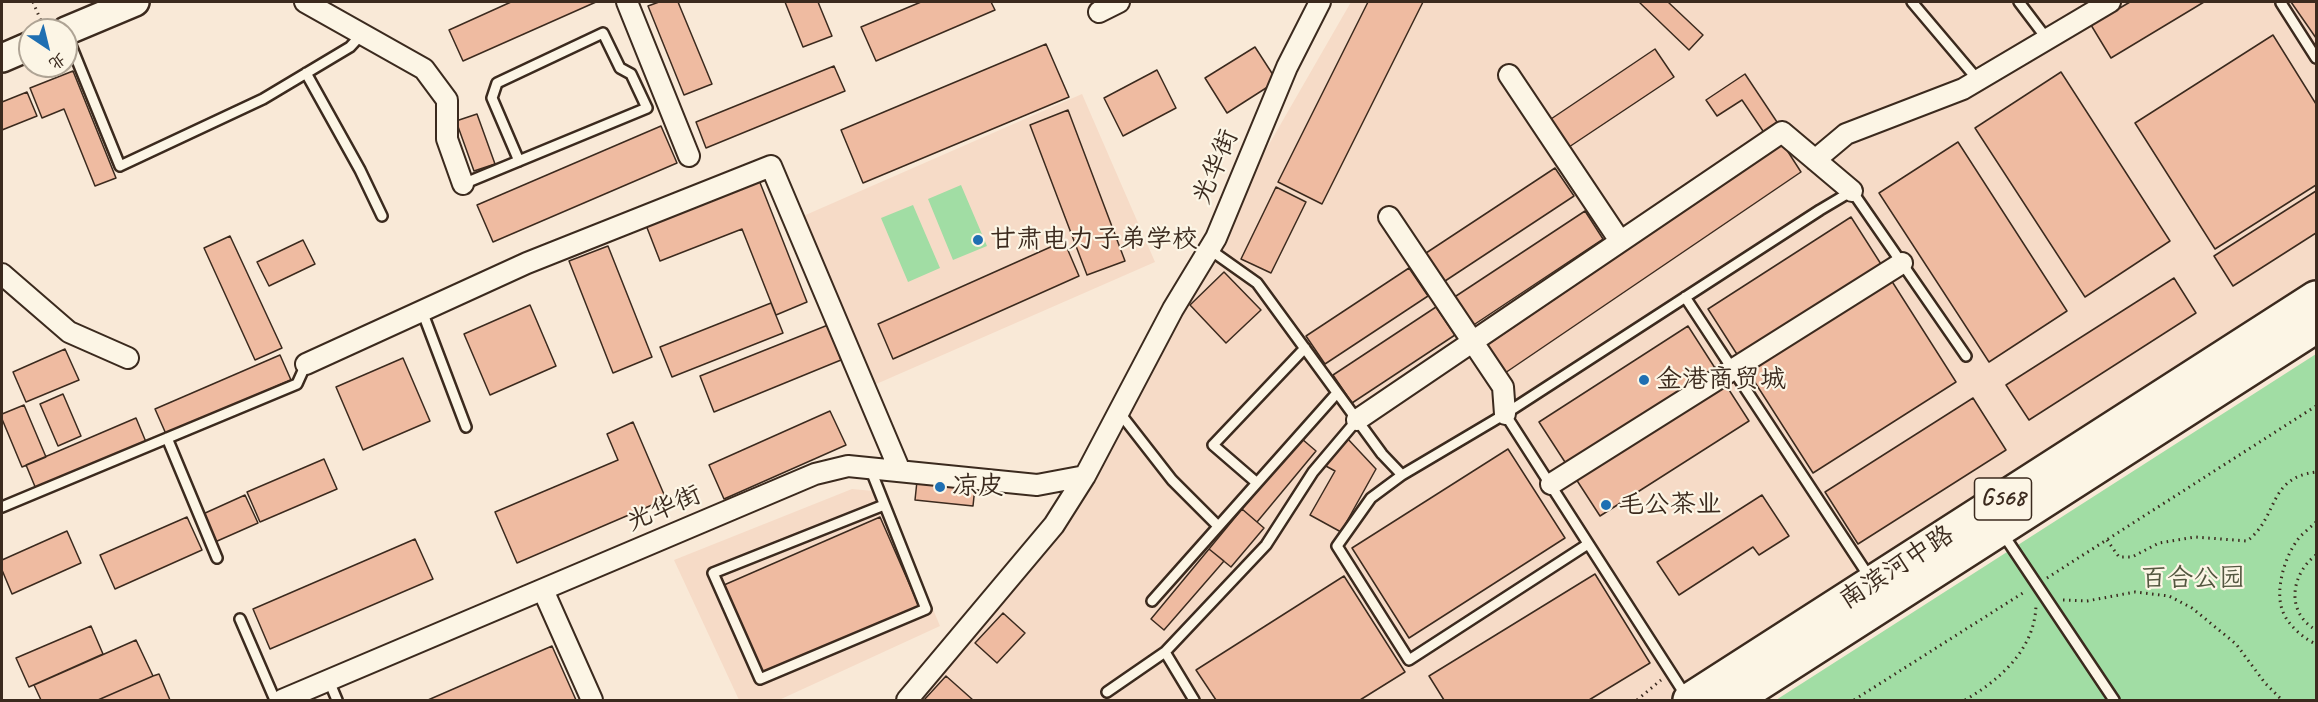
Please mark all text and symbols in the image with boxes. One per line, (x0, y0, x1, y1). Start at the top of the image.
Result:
north arrow (18, 18, 78, 78)
text: 北 (45, 48, 69, 74)
street label: 光华街 (1186, 125, 1246, 209)
place label: 甘肃电力子弟学校 (990, 224, 1198, 256)
marker: 甘肃电力子弟学校 (971, 233, 985, 247)
place label: 金港商贸城 (1656, 364, 1786, 396)
marker: 金港商贸城 (1637, 373, 1651, 387)
place label: 凉皮 (952, 471, 1004, 503)
road number: G568 (1974, 478, 2032, 520)
street label: 光华街 (622, 479, 706, 539)
marker: 凉皮 (933, 480, 947, 494)
place label: 毛公茶业 (1618, 489, 1722, 521)
marker: 毛公茶业 (1599, 498, 1613, 512)
street label: 南滨河中路 (1834, 520, 1960, 616)
park label: 百合公园 (2141, 563, 2245, 595)

